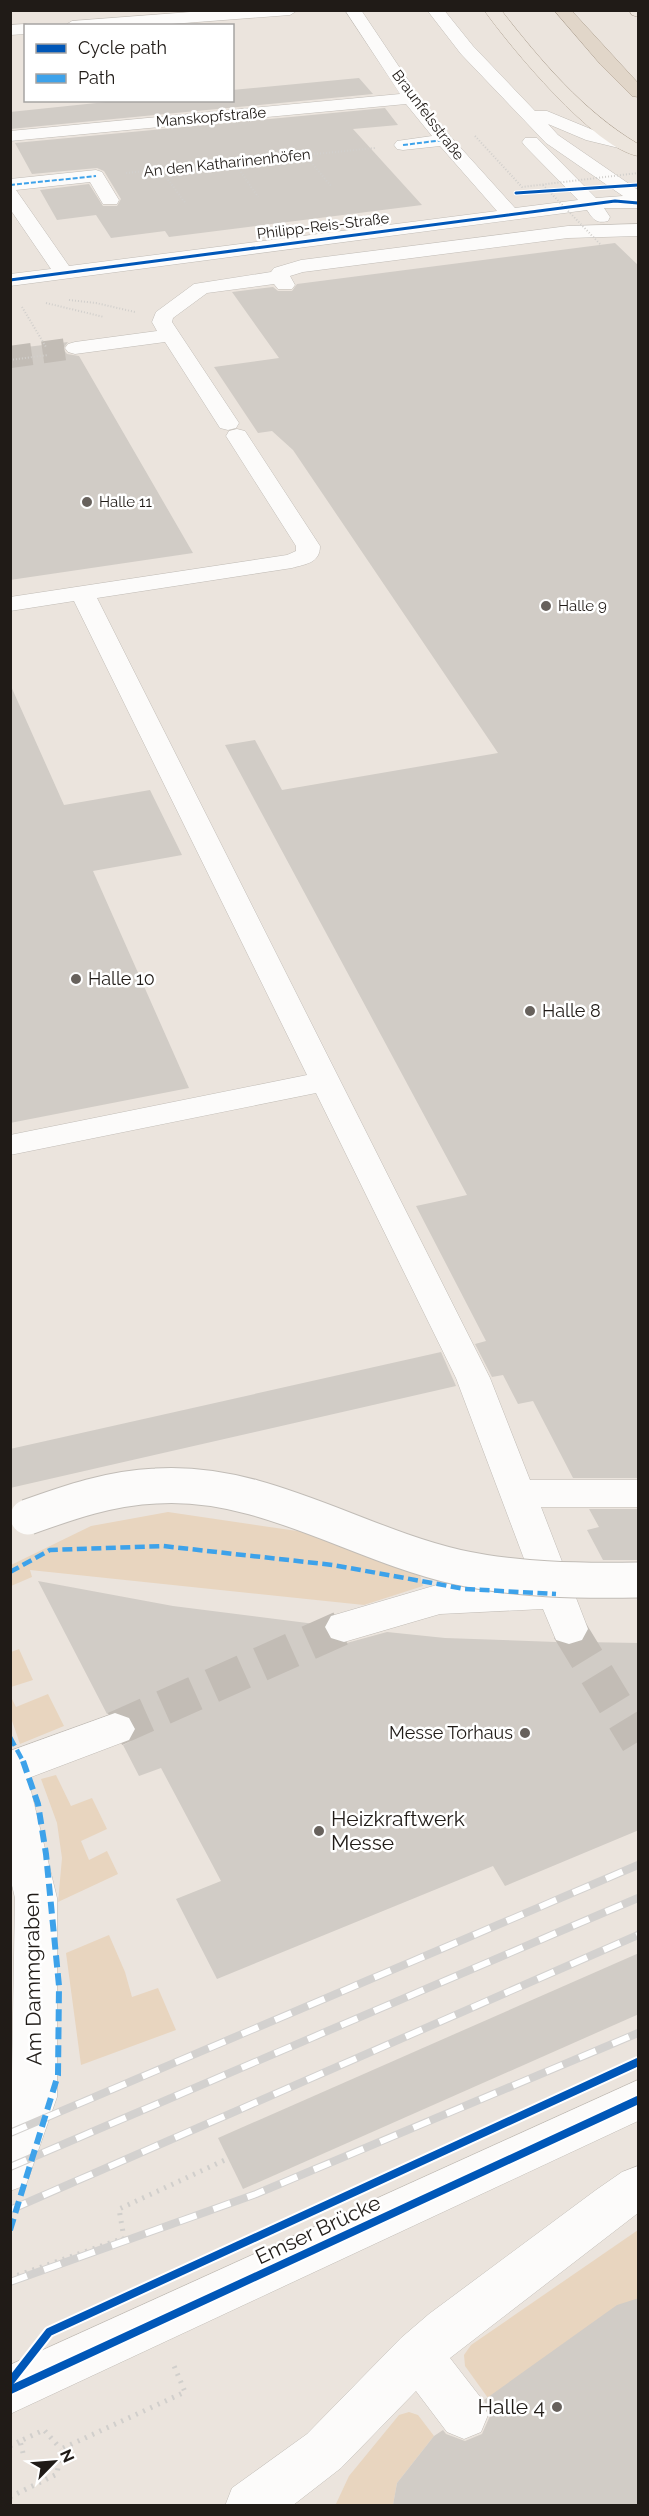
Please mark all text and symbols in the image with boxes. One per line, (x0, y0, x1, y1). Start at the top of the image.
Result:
legend (24, 24, 234, 102)
text: Cycle path (78, 37, 167, 58)
street label: Braunfelsstraße (388, 66, 468, 164)
text: Path (78, 67, 115, 88)
street label: Manskopfstraße (155, 103, 267, 131)
street label: An den Katharinenhöfen (143, 145, 311, 181)
street label: Philipp-Reis-Straße (256, 209, 390, 243)
place label: Halle 11 (99, 493, 152, 511)
marker: Halle 11 (80, 495, 94, 509)
place label: Halle 9 (558, 597, 607, 615)
marker: Halle 9 (539, 599, 553, 613)
place label: Halle 10 (88, 968, 155, 989)
marker: Halle 10 (69, 972, 83, 986)
place label: Halle 8 (542, 1000, 601, 1021)
marker: Halle 8 (523, 1004, 537, 1018)
place label: Messe Torhaus (389, 1722, 513, 1743)
marker: Messe Torhaus (518, 1726, 532, 1740)
place label: Heizkraftwerk Messe (331, 1806, 465, 1855)
marker: Heizkraftwerk Messe (312, 1824, 326, 1838)
street label: Am Dammgraben (18, 1892, 47, 2066)
street label: Emser Brücke (251, 2190, 384, 2269)
place label: Halle 4 (478, 2394, 545, 2419)
marker: Halle 4 (550, 2400, 564, 2414)
north arrow (24, 2432, 84, 2492)
text: N (56, 2446, 78, 2465)

